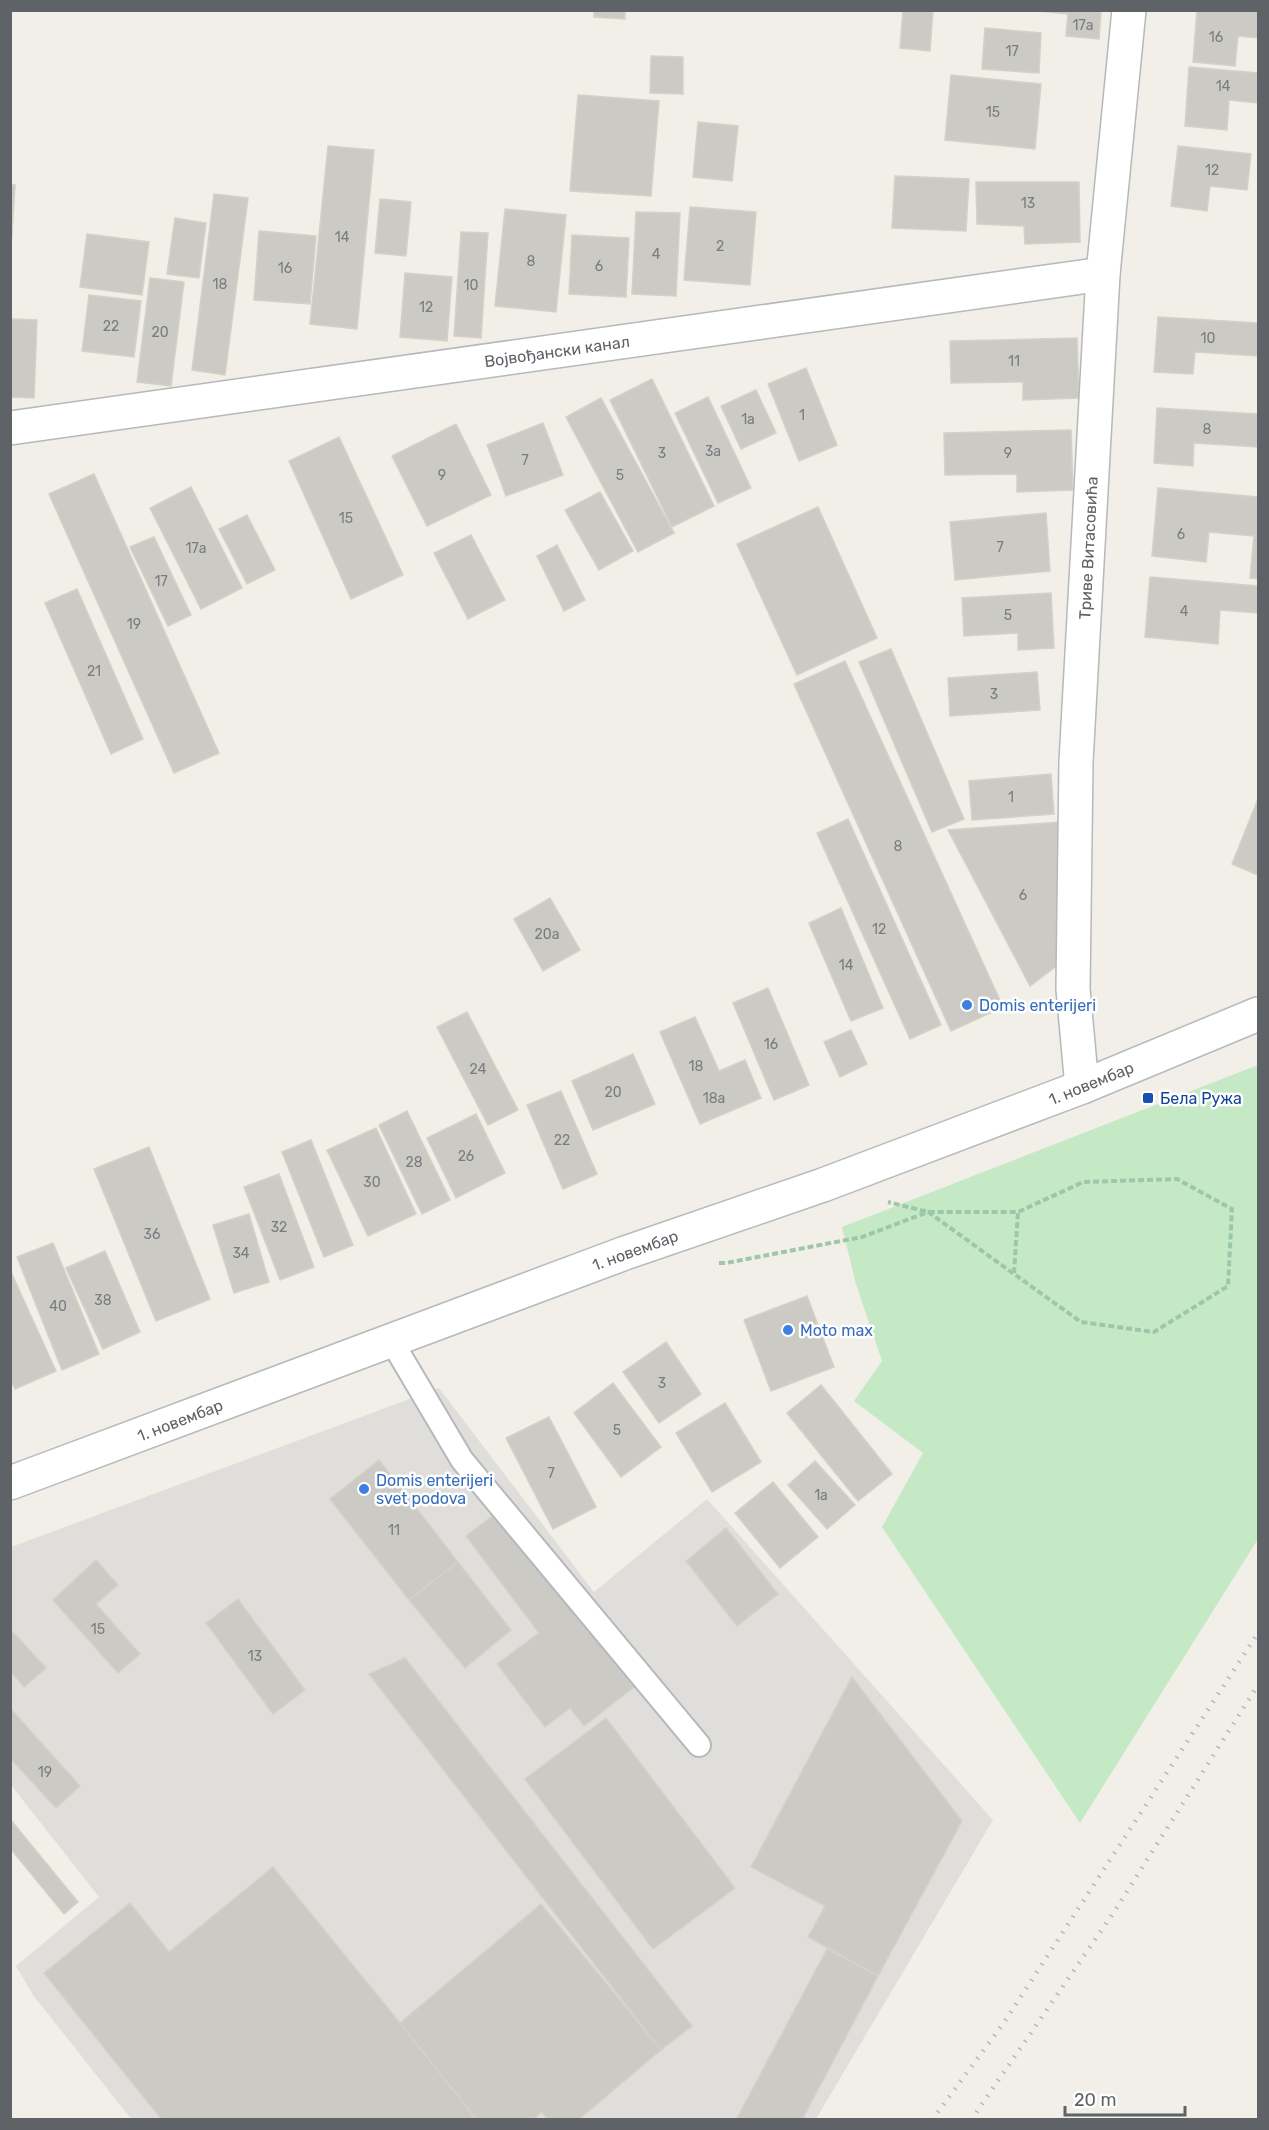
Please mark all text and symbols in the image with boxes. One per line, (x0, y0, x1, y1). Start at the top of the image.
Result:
house number: 17a (1073, 17, 1093, 34)
house number: 16 (1209, 29, 1223, 46)
house number: 17 (1005, 43, 1019, 60)
house number: 14 (1216, 78, 1231, 95)
house number: 15 (986, 104, 1000, 121)
house number: 12 (1205, 162, 1219, 179)
house number: 13 (1021, 195, 1035, 212)
house number: 14 (335, 229, 350, 246)
house number: 2 (716, 238, 724, 255)
house number: 4 (652, 246, 661, 263)
house number: 8 (527, 253, 536, 270)
house number: 6 (595, 258, 603, 275)
house number: 16 (278, 260, 292, 277)
house number: 18 (213, 276, 228, 293)
house number: 10 (464, 277, 479, 294)
house number: 12 (419, 299, 433, 316)
house number: 22 (103, 318, 119, 335)
house number: 20 (151, 324, 169, 341)
house number: 10 (1201, 330, 1216, 347)
street label: Војвођански канал (483, 332, 631, 371)
house number: 11 (1008, 353, 1020, 370)
house number: 1 (799, 407, 805, 424)
house number: 1a (741, 411, 755, 428)
house number: 8 (1203, 421, 1212, 438)
house number: 3a (705, 443, 721, 460)
house number: 3 (658, 445, 666, 462)
house number: 9 (1004, 445, 1012, 462)
house number: 7 (521, 452, 529, 469)
house number: 9 (438, 467, 446, 484)
house number: 5 (616, 467, 624, 484)
street label: Триве Витасовића (1075, 476, 1102, 620)
house number: 15 (339, 510, 353, 527)
house number: 6 (1177, 526, 1185, 543)
house number: 7 (996, 539, 1004, 556)
house number: 17a (186, 540, 206, 557)
house number: 17 (154, 573, 168, 590)
house number: 4 (1180, 603, 1189, 620)
house number: 5 (1004, 607, 1012, 624)
house number: 19 (127, 616, 141, 633)
house number: 21 (87, 663, 101, 680)
house number: 3 (990, 686, 998, 703)
house number: 1 (1008, 789, 1014, 806)
house number: 8 (894, 838, 903, 855)
house number: 6 (1019, 887, 1027, 904)
house number: 12 (872, 921, 886, 938)
house number: 20a (535, 926, 559, 943)
house number: 14 (839, 957, 854, 974)
place label: Domis enterijeri (979, 996, 1096, 1015)
marker: Domis enterijeri (960, 998, 974, 1012)
house number: 16 (764, 1036, 778, 1053)
house number: 18 (689, 1058, 704, 1075)
street label: 1. новембар (1046, 1058, 1137, 1109)
house number: 24 (470, 1061, 487, 1078)
house number: 20 (604, 1084, 622, 1101)
place label: Бела Ружа (1160, 1089, 1242, 1108)
house number: 18a (703, 1090, 725, 1107)
marker: Бела Ружа (1141, 1091, 1155, 1105)
house number: 22 (554, 1132, 570, 1149)
house number: 26 (458, 1148, 474, 1165)
house number: 28 (405, 1154, 423, 1171)
house number: 30 (363, 1174, 381, 1191)
house number: 32 (271, 1219, 287, 1236)
house number: 36 (144, 1226, 160, 1243)
street label: 1. новембар (590, 1226, 681, 1275)
house number: 34 (232, 1245, 250, 1262)
house number: 38 (94, 1292, 112, 1309)
house number: 40 (49, 1298, 67, 1315)
place label: Moto max (800, 1321, 873, 1340)
marker: Moto max (781, 1323, 795, 1337)
house number: 3 (658, 1375, 666, 1392)
street label: 1. новембар (135, 1395, 226, 1446)
house number: 5 (613, 1422, 621, 1439)
house number: 7 (547, 1465, 555, 1482)
place label: Domis enterijeri svet podova (376, 1471, 493, 1508)
marker: Domis enterijeri svet podova (357, 1482, 371, 1496)
house number: 1a (814, 1487, 828, 1504)
house number: 11 (388, 1522, 400, 1539)
house number: 15 (91, 1621, 105, 1638)
house number: 13 (248, 1648, 262, 1665)
house number: 19 (38, 1764, 52, 1781)
scale bar (1065, 2079, 1185, 2117)
text: 20 m (1074, 2089, 1116, 2111)

